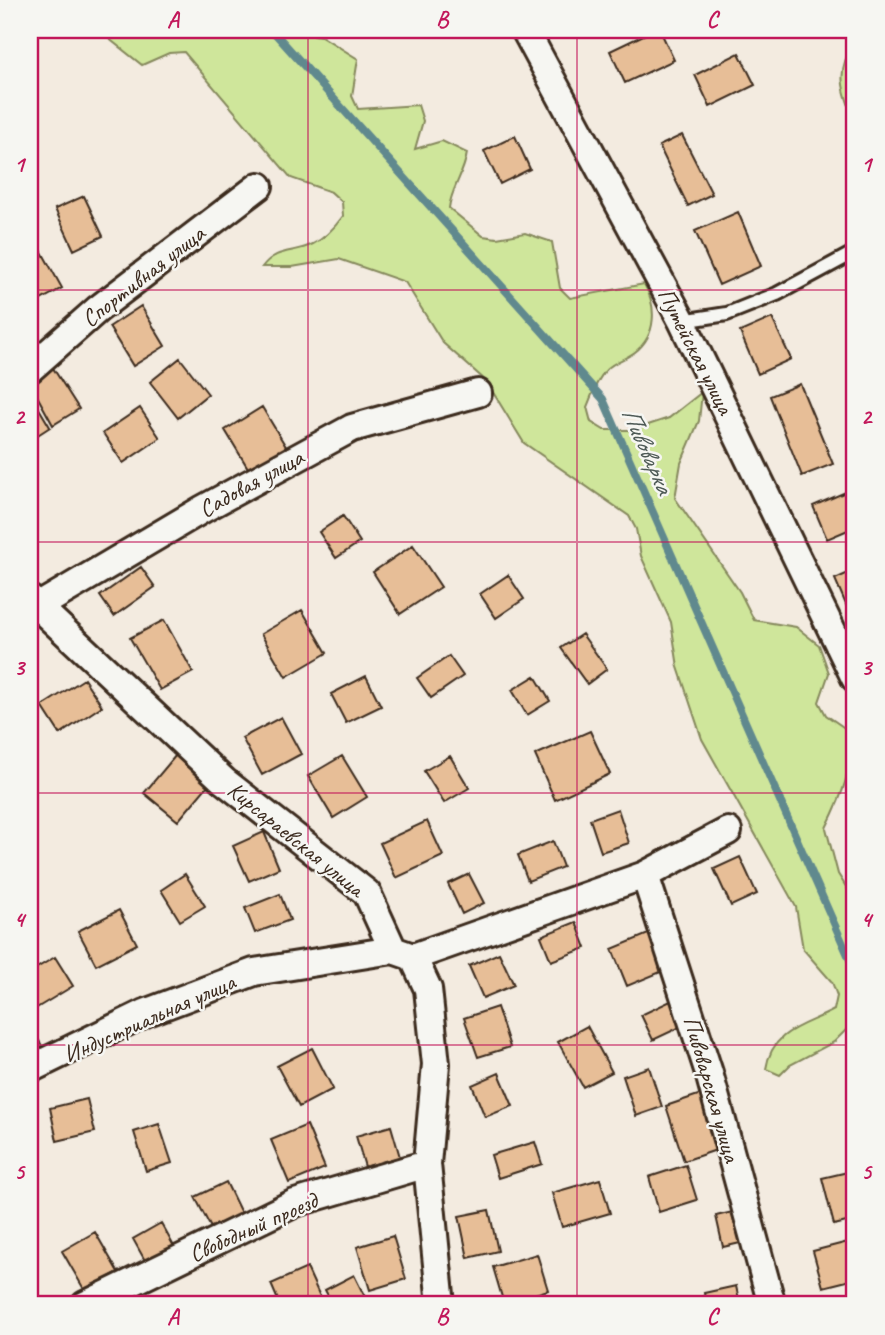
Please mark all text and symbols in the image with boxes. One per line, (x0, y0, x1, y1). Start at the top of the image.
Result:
text: A (167, 5, 181, 34)
text: B (436, 5, 450, 34)
text: C (707, 5, 721, 34)
text: 1 (14, 150, 27, 179)
text: 1 (861, 150, 874, 179)
street label: Спортивная улица (75, 218, 212, 334)
street label: Путейская улица (651, 283, 741, 421)
text: 2 (14, 402, 27, 431)
water label: Пивоварка (614, 402, 682, 501)
text: 2 (861, 402, 874, 431)
street label: Садовая улица (193, 441, 310, 524)
text: 3 (14, 653, 27, 682)
text: 3 (861, 653, 874, 682)
street label: Кирсараевская улица (221, 775, 372, 905)
text: 4 (14, 905, 27, 934)
text: 4 (861, 905, 874, 934)
street label: Индустриальная улица (58, 966, 241, 1069)
street label: Пивоварская улица (677, 1013, 748, 1167)
text: 5 (14, 1157, 26, 1186)
text: 5 (861, 1157, 873, 1186)
street label: Свободный проезд (184, 1184, 324, 1269)
text: A (167, 1302, 181, 1331)
text: B (436, 1302, 450, 1331)
text: C (707, 1302, 721, 1331)

